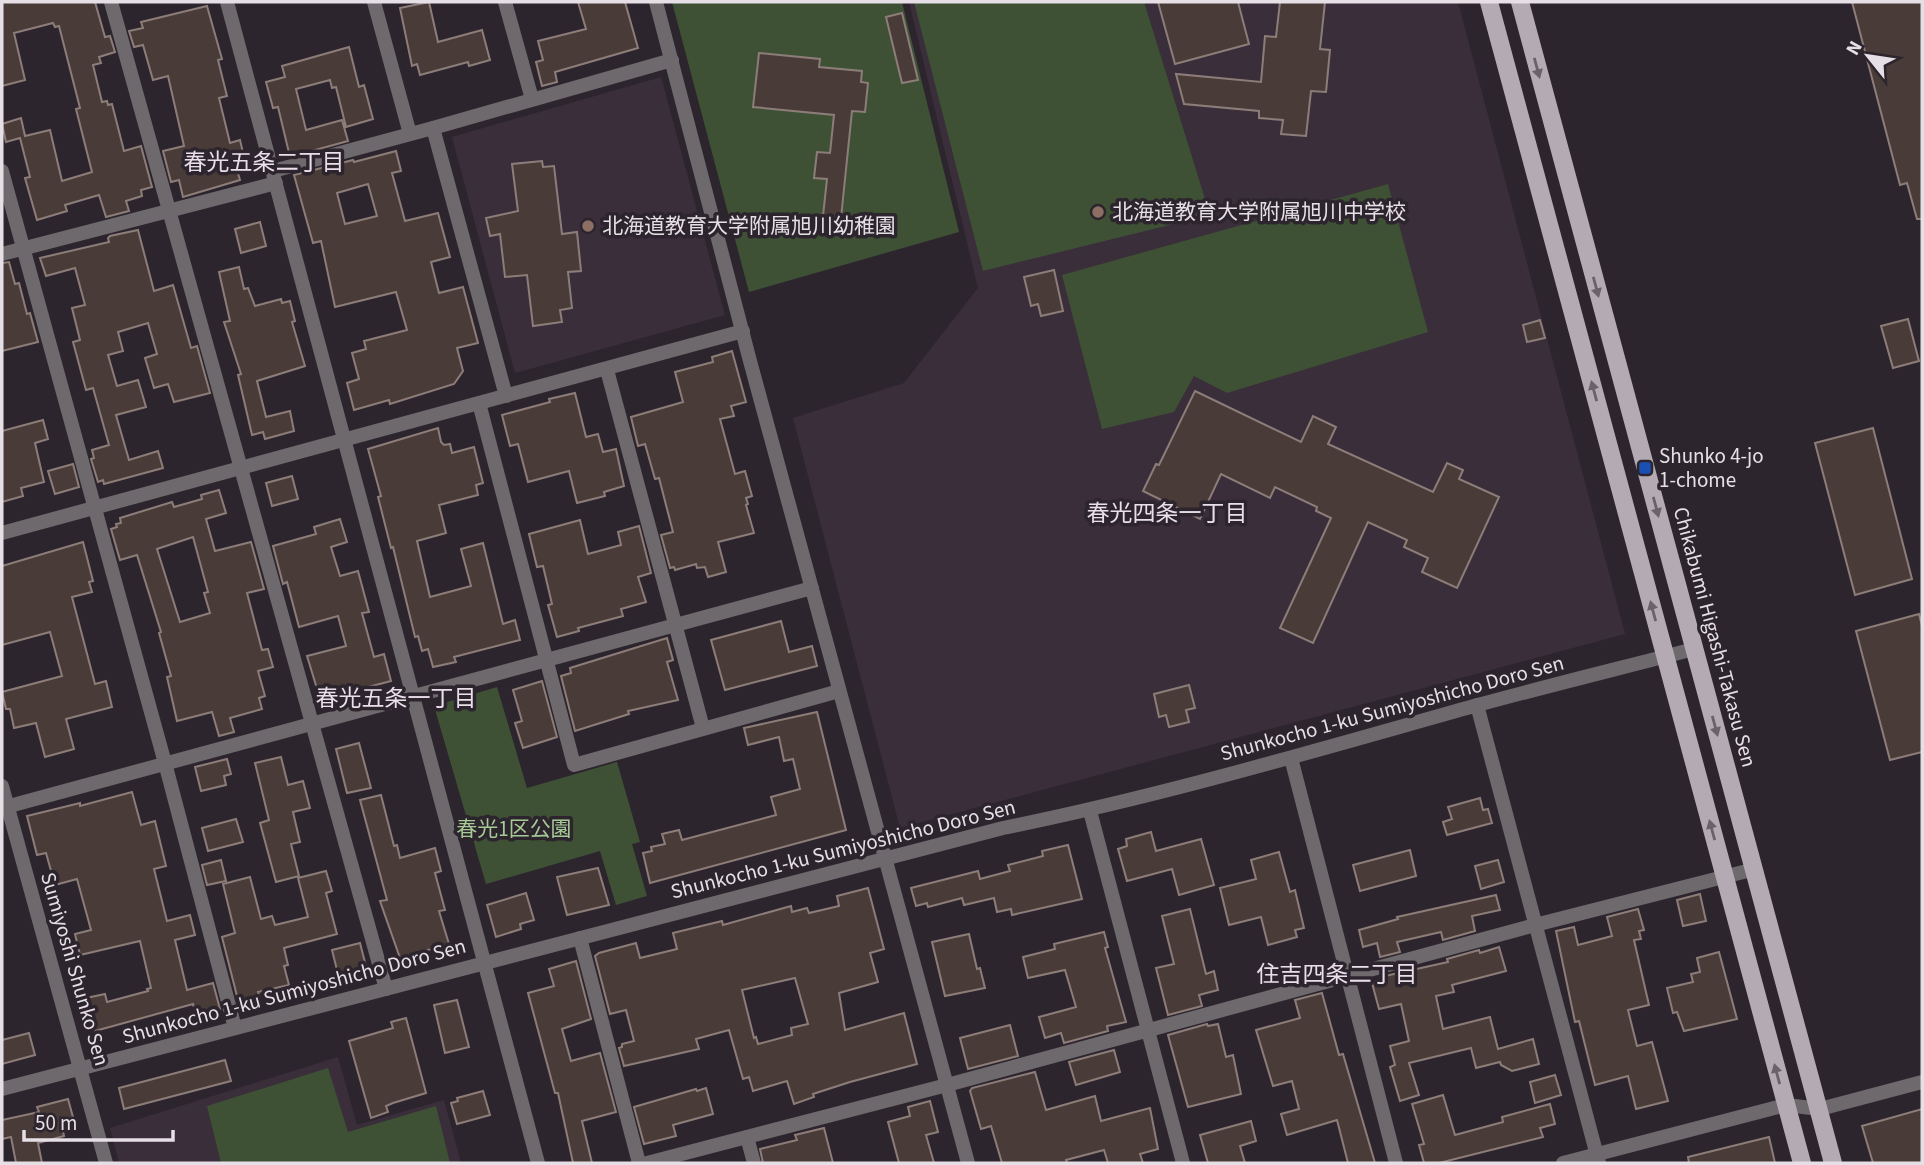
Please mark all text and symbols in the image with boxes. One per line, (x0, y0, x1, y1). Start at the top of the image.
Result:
north arrow (1833, 21, 1903, 91)
text: N (1840, 36, 1869, 60)
one-way arrow (1532, 57, 1543, 79)
district label: 春光五条二丁目 (184, 146, 345, 179)
place label: 北海道教育大学附属旭川中学校 (1112, 197, 1406, 227)
marker: 北海道教育大学附属旭川中学校 (1090, 204, 1106, 220)
place label: 北海道教育大学附属旭川幼稚園 (602, 211, 896, 241)
marker: 北海道教育大学附属旭川幼稚園 (580, 218, 596, 234)
one-way arrow (1592, 277, 1602, 298)
one-way arrow (1588, 380, 1598, 401)
place label: Shunko 4-jo 1-chome (1659, 441, 1764, 495)
marker: Shunko 4-jo 1-chome (1637, 460, 1653, 476)
one-way arrow (1651, 496, 1662, 518)
district label: 春光四条一丁目 (1087, 497, 1248, 530)
street label: Chikabumi Higashi-Takasu Sen (1666, 503, 1764, 771)
one-way arrow (1647, 599, 1658, 621)
street label: Shunkocho 1-ku Sumiyoshicho Doro Sen (1217, 648, 1567, 768)
district label: 春光五条一丁目 (316, 682, 477, 715)
one-way arrow (1711, 716, 1721, 737)
street label: Shunkocho 1-ku Sumiyoshicho Doro Sen (667, 792, 1019, 906)
park label: 春光1区公園 (456, 814, 572, 844)
one-way arrow (1707, 819, 1717, 840)
street label: Sumiyoshi Shunko Sen (33, 869, 117, 1069)
street label: Shunkocho 1-ku Sumiyoshicho Doro Sen (119, 931, 469, 1051)
district label: 住吉四条二丁目 (1257, 958, 1418, 991)
one-way arrow (1772, 1063, 1782, 1084)
scale bar (24, 1098, 173, 1142)
text: 50 m (35, 1108, 77, 1138)

